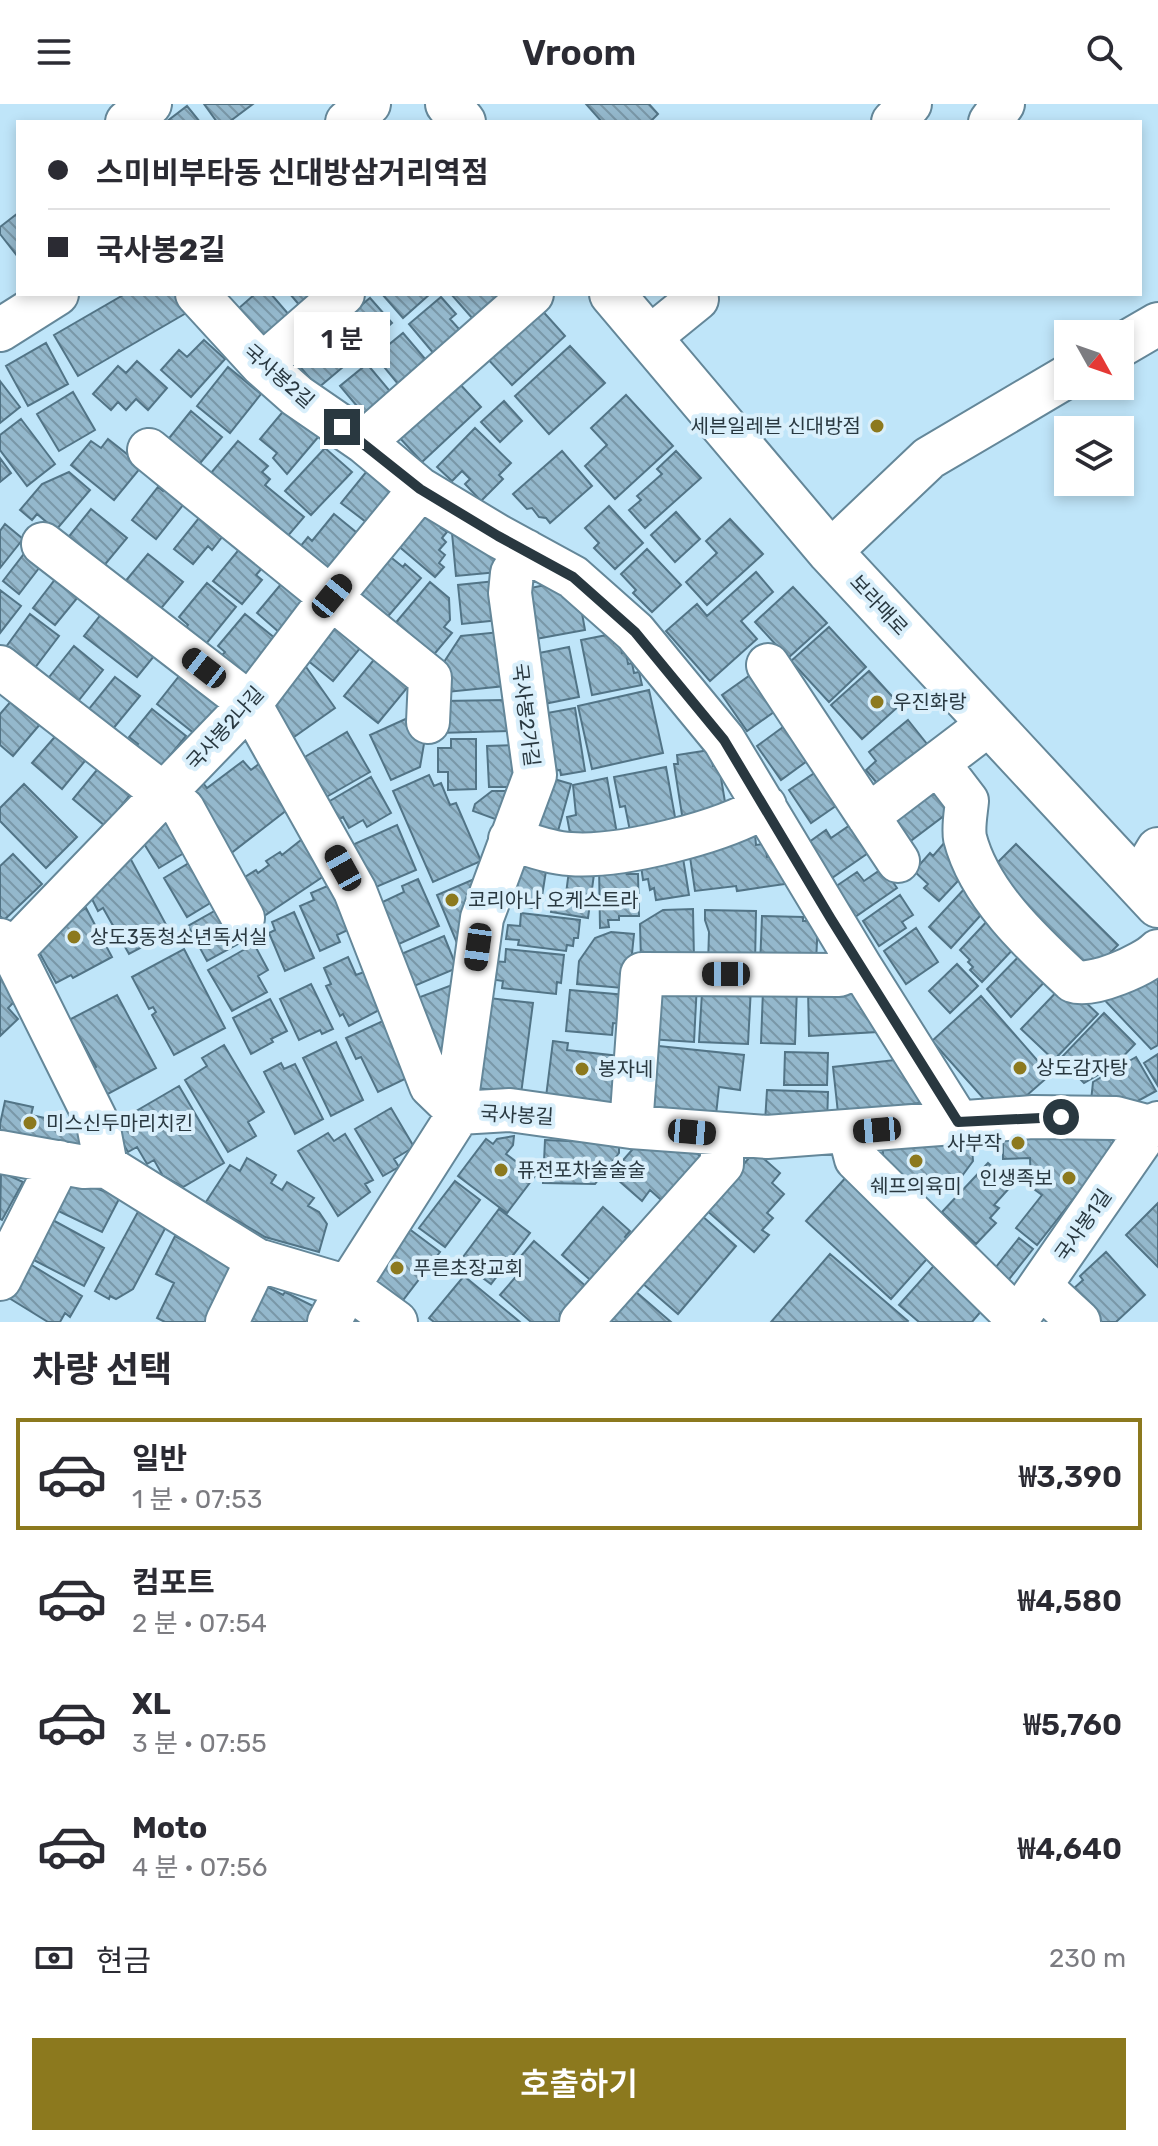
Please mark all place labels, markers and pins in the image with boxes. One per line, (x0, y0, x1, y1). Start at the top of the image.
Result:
place label: 세븐일레븐 신대방점 (691, 414, 861, 438)
marker: 세븐일레븐 신대방점 (868, 417, 886, 435)
place label: 우진화랑 (893, 690, 967, 714)
marker: 우진화랑 (868, 693, 886, 711)
place label: 코리아나 오케스트라 (468, 888, 639, 912)
marker: 코리아나 오케스트라 (443, 891, 461, 909)
place label: 상도3동청소년독서실 (90, 925, 268, 949)
marker: 상도3동청소년독서실 (65, 928, 83, 946)
place label: 상도감자탕 (1036, 1056, 1128, 1080)
place label: 봉자네 (598, 1057, 653, 1081)
marker: 상도감자탕 (1011, 1059, 1029, 1077)
marker: 봉자네 (573, 1060, 591, 1078)
place label: 미스신두마리치킨 (46, 1111, 193, 1135)
marker: 미스신두마리치킨 (21, 1114, 39, 1132)
place label: 사부작 (947, 1131, 1002, 1155)
marker: 사부작 (1009, 1134, 1027, 1152)
marker: 쉐프의육미 (907, 1152, 925, 1170)
place label: 퓨전포차술술술 (517, 1158, 646, 1182)
marker: 퓨전포차술술술 (492, 1161, 510, 1179)
place label: 인생족보 (979, 1166, 1053, 1190)
marker: 인생족보 (1060, 1169, 1078, 1187)
place label: 쉐프의육미 (870, 1174, 962, 1198)
place label: 푸른초장교회 (413, 1256, 523, 1280)
marker: 푸른초장교회 (388, 1259, 406, 1277)

